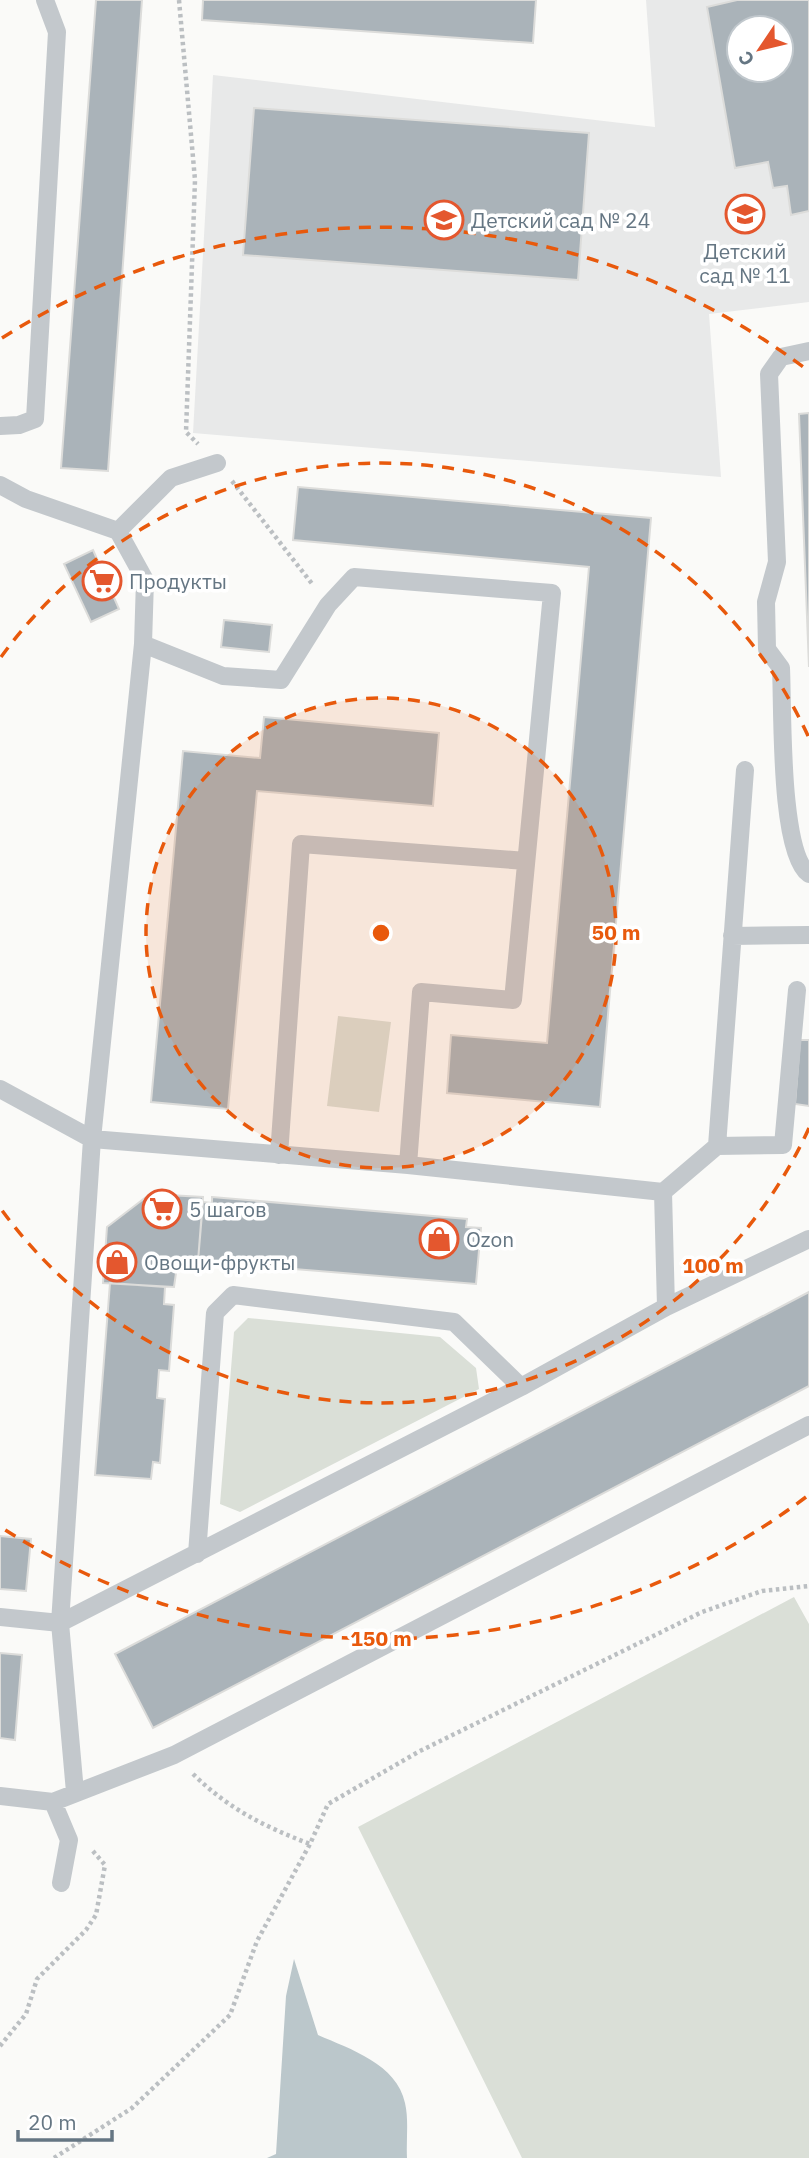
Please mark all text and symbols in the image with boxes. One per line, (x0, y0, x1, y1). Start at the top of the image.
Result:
north arrow (725, 14, 795, 84)
text: С (733, 47, 759, 71)
school or university icon: Детский сад № 11 (724, 193, 766, 235)
school or university icon: Детский сад № 24 (423, 199, 465, 241)
place label: Детский сад № 24 (471, 206, 650, 234)
place label: Детский сад № 11 (699, 237, 791, 289)
supermarket icon: Продукты (81, 560, 123, 602)
place label: Продукты (129, 567, 227, 595)
text: 50 m (592, 918, 640, 946)
centre of rings (369, 921, 393, 945)
supermarket icon: 5 шагов (141, 1188, 183, 1230)
place label: 5 шагов (189, 1195, 267, 1223)
shop icon: Ozon (418, 1218, 460, 1260)
place label: Ozon (466, 1225, 514, 1253)
shop icon: Овощи-фрукты (96, 1241, 138, 1283)
place label: Овощи-фрукты (144, 1248, 296, 1276)
text: 100 m (682, 1251, 744, 1279)
text: 150 m (350, 1624, 412, 1652)
scale bar (18, 2098, 112, 2142)
text: 20 m (28, 2108, 77, 2136)

